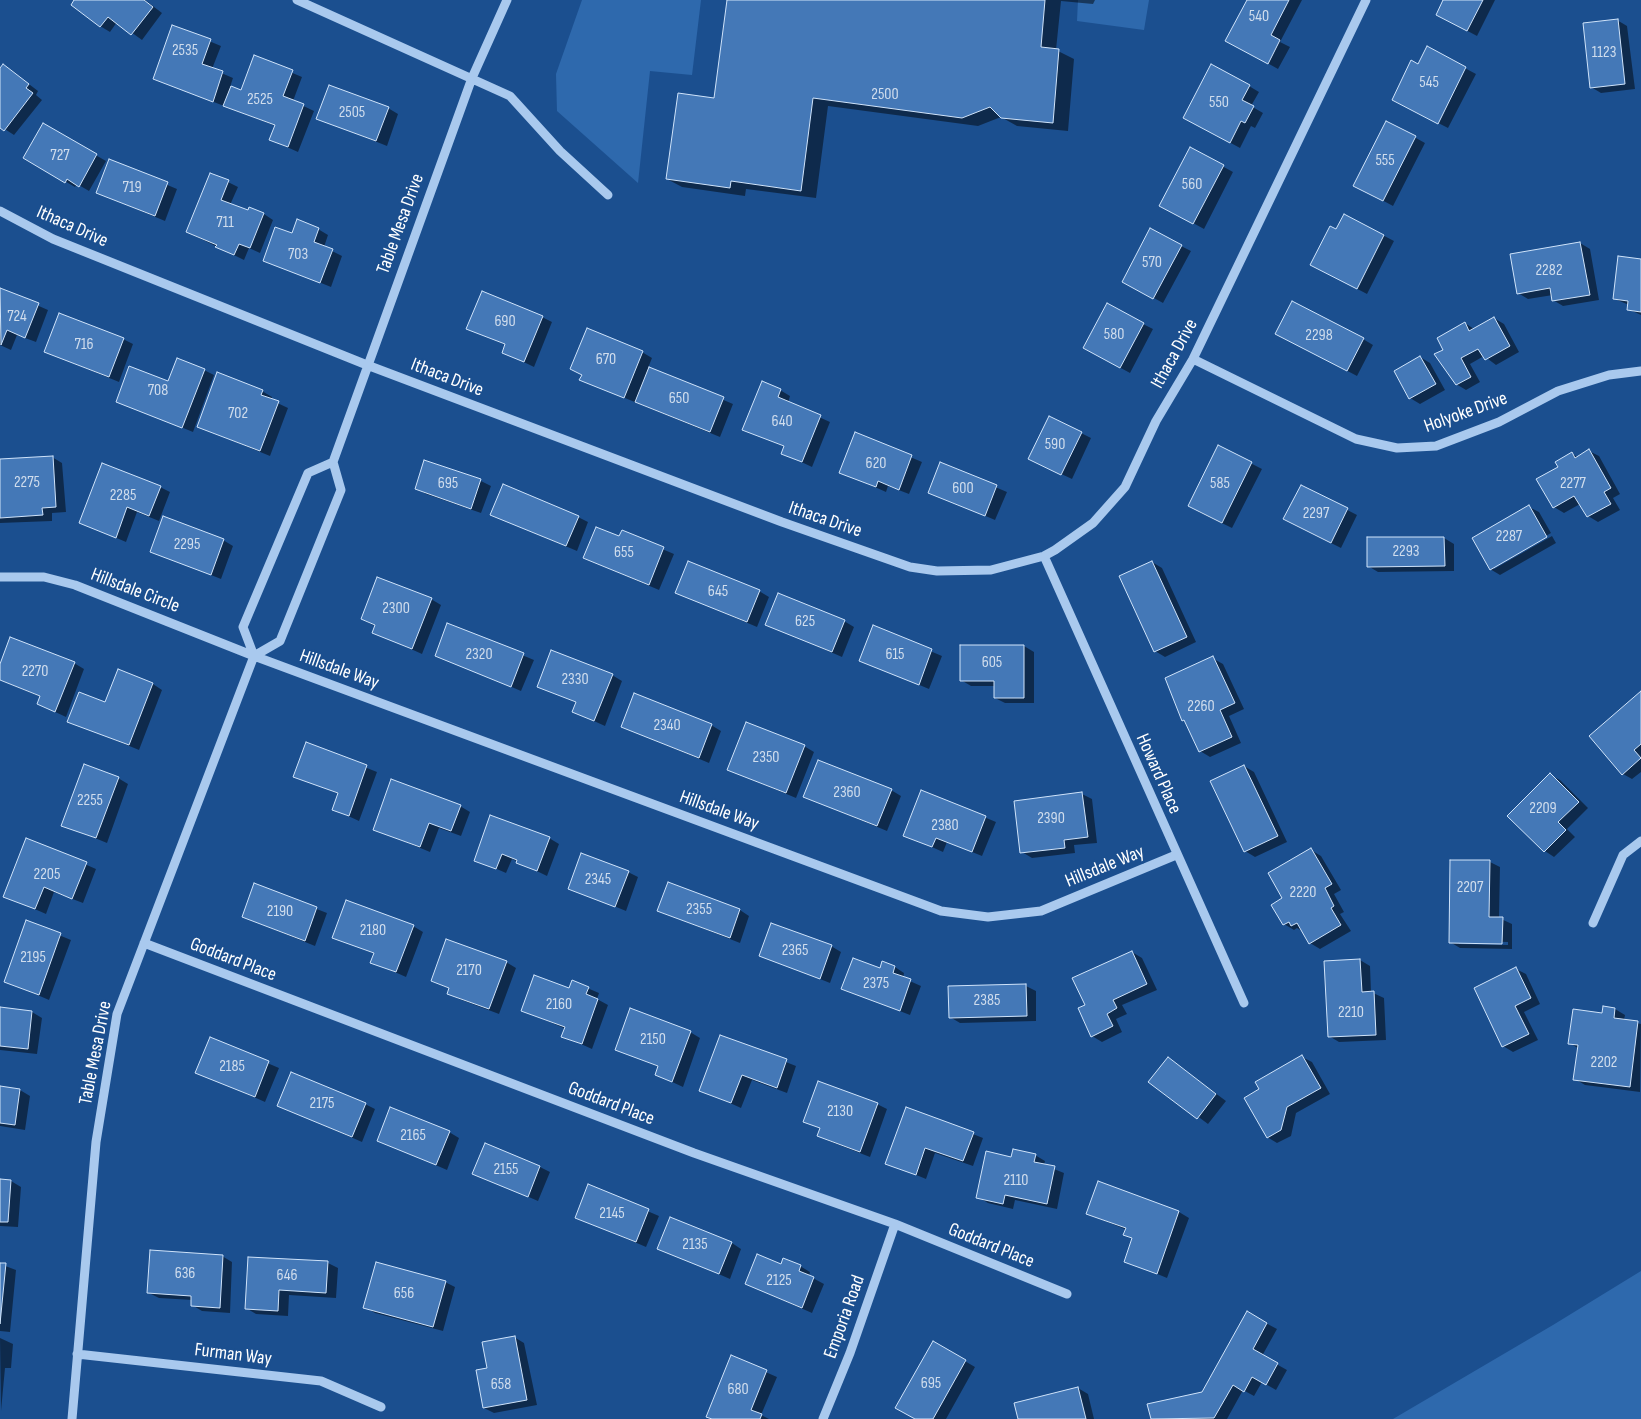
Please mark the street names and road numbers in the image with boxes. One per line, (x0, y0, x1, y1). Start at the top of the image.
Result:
street label: Table Mesa Drive (372, 171, 430, 277)
street label: Ithaca Drive (33, 201, 111, 253)
street label: Ithaca Drive (1147, 315, 1203, 393)
street label: Ithaca Drive (407, 354, 487, 402)
street label: Holyoke Drive (1421, 387, 1511, 439)
street label: Ithaca Drive (785, 497, 865, 543)
street label: Hillsdale Circle (87, 564, 183, 618)
street label: Hillsdale Way (296, 645, 382, 695)
street label: Howard Place (1130, 730, 1186, 818)
street label: Hillsdale Way (676, 786, 762, 836)
street label: Hillsdale Way (1062, 841, 1148, 893)
street label: Goddard Place (187, 933, 279, 987)
street label: Table Mesa Drive (75, 999, 117, 1107)
street label: Goddard Place (565, 1077, 657, 1131)
street label: Goddard Place (945, 1218, 1037, 1274)
street label: Emporia Road (819, 1272, 871, 1362)
street label: Furman Way (193, 1339, 273, 1371)

